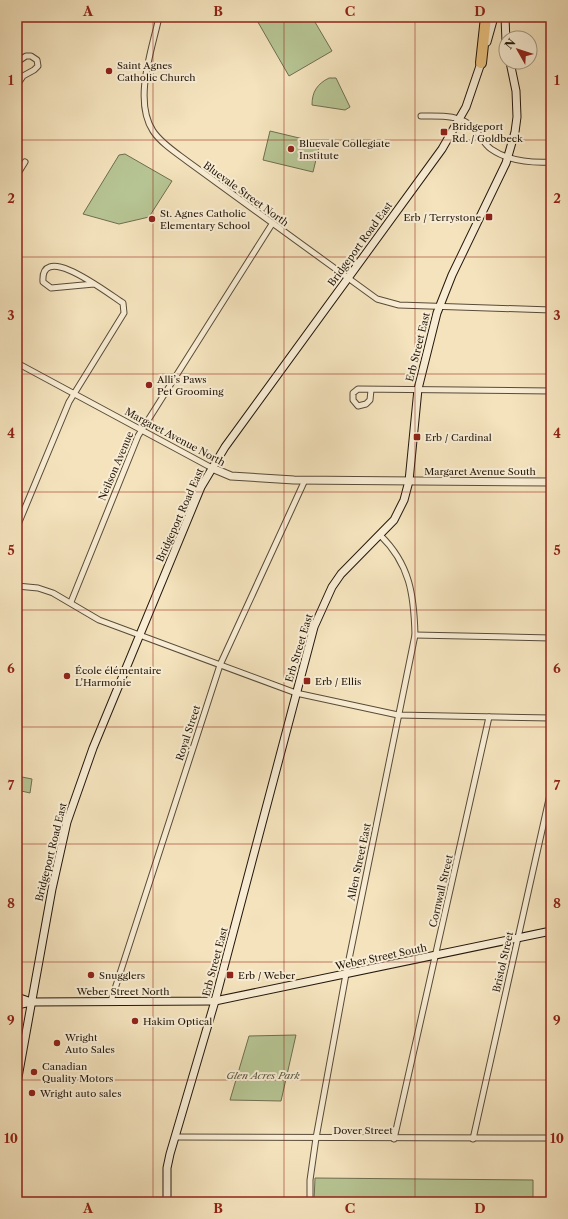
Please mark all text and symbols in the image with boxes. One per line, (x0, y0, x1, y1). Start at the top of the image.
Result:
text: A (82, 3, 94, 19)
text: B (213, 3, 223, 19)
text: C (345, 3, 355, 19)
text: D (474, 3, 486, 19)
north arrow (498, 30, 538, 70)
text: N (502, 35, 519, 52)
place label: Saint Agnes Catholic Church (117, 59, 196, 84)
marker: Saint Agnes Catholic Church (104, 66, 114, 76)
text: 1 (8, 72, 14, 88)
text: 1 (554, 72, 560, 88)
place label: Bridgeport Rd. / Goldbeck (452, 120, 524, 145)
marker: Bridgeport Rd. / Goldbeck (439, 127, 449, 137)
place label: Bluevale Collegiate Institute (299, 137, 391, 162)
marker: Bluevale Collegiate Institute (286, 144, 296, 154)
street label: Bluevale Street North (201, 159, 292, 230)
text: 2 (7, 190, 15, 206)
text: 2 (553, 190, 561, 206)
street label: Bridgeport Road East (325, 199, 395, 289)
place label: St. Agnes Catholic Elementary School (160, 207, 250, 232)
place label: Erb / Terrystone (403, 211, 481, 224)
marker: Erb / Terrystone (484, 212, 494, 222)
marker: St. Agnes Catholic Elementary School (147, 214, 157, 224)
text: 3 (7, 307, 15, 323)
text: 3 (553, 307, 561, 323)
street label: Erb Street East (403, 311, 433, 383)
place label: Alli’s Paws Pet Grooming (156, 373, 224, 398)
marker: Alli’s Paws Pet Grooming (144, 380, 154, 390)
street label: Margaret Avenue North (123, 405, 228, 469)
text: 4 (7, 425, 15, 441)
text: 4 (553, 425, 561, 441)
street label: Neilson Avenue (96, 429, 137, 503)
place label: Erb / Cardinal (425, 431, 492, 444)
marker: Erb / Cardinal (412, 432, 422, 442)
street label: Margaret Avenue South (424, 465, 537, 478)
street label: Bridgeport Road East (153, 466, 207, 564)
text: 5 (7, 542, 15, 558)
text: 5 (553, 542, 561, 558)
street label: Erb Street East (282, 612, 316, 684)
text: 6 (7, 660, 15, 676)
text: 6 (553, 660, 561, 676)
place label: École élémentaire L'Harmonie (75, 664, 162, 689)
marker: École élémentaire L'Harmonie (62, 671, 72, 681)
place label: Erb / Ellis (315, 675, 361, 688)
marker: Erb / Ellis (302, 676, 312, 686)
street label: Royal Street (173, 703, 203, 762)
text: 7 (8, 777, 15, 793)
text: 7 (554, 777, 561, 793)
street label: Bridgeport Road East (32, 801, 70, 903)
street label: Allen Street East (344, 822, 374, 903)
street label: Cornwall Street (426, 853, 456, 929)
text: 8 (7, 895, 15, 911)
text: 8 (553, 895, 561, 911)
street label: Erb Street East (200, 926, 231, 998)
street label: Bristol Street (490, 930, 516, 994)
street label: Weber Street South (333, 941, 429, 973)
place label: Snugglers (99, 969, 145, 982)
place label: Erb / Weber (238, 969, 296, 982)
marker: Snugglers (86, 970, 96, 980)
marker: Erb / Weber (225, 970, 235, 980)
street label: Weber Street North (75, 985, 170, 998)
text: 9 (7, 1012, 15, 1028)
text: 9 (553, 1012, 561, 1028)
place label: Hakim Optical (143, 1015, 212, 1028)
marker: Hakim Optical (130, 1016, 140, 1026)
place label: Wright Auto Sales (64, 1031, 115, 1056)
marker: Wright Auto Sales (52, 1038, 62, 1048)
place label: Canadian Quality Motors (42, 1060, 113, 1085)
marker: Canadian Quality Motors (29, 1067, 39, 1077)
park label: Glen Acres Park (226, 1069, 301, 1082)
place label: Wright auto sales (39, 1087, 122, 1100)
marker: Wright auto sales (27, 1088, 37, 1098)
street label: Dover Street (333, 1124, 393, 1137)
text: 10 (4, 1130, 18, 1146)
text: 10 (550, 1130, 564, 1146)
text: A (82, 1200, 94, 1216)
text: B (213, 1200, 223, 1216)
text: C (345, 1200, 355, 1216)
text: D (474, 1200, 486, 1216)

